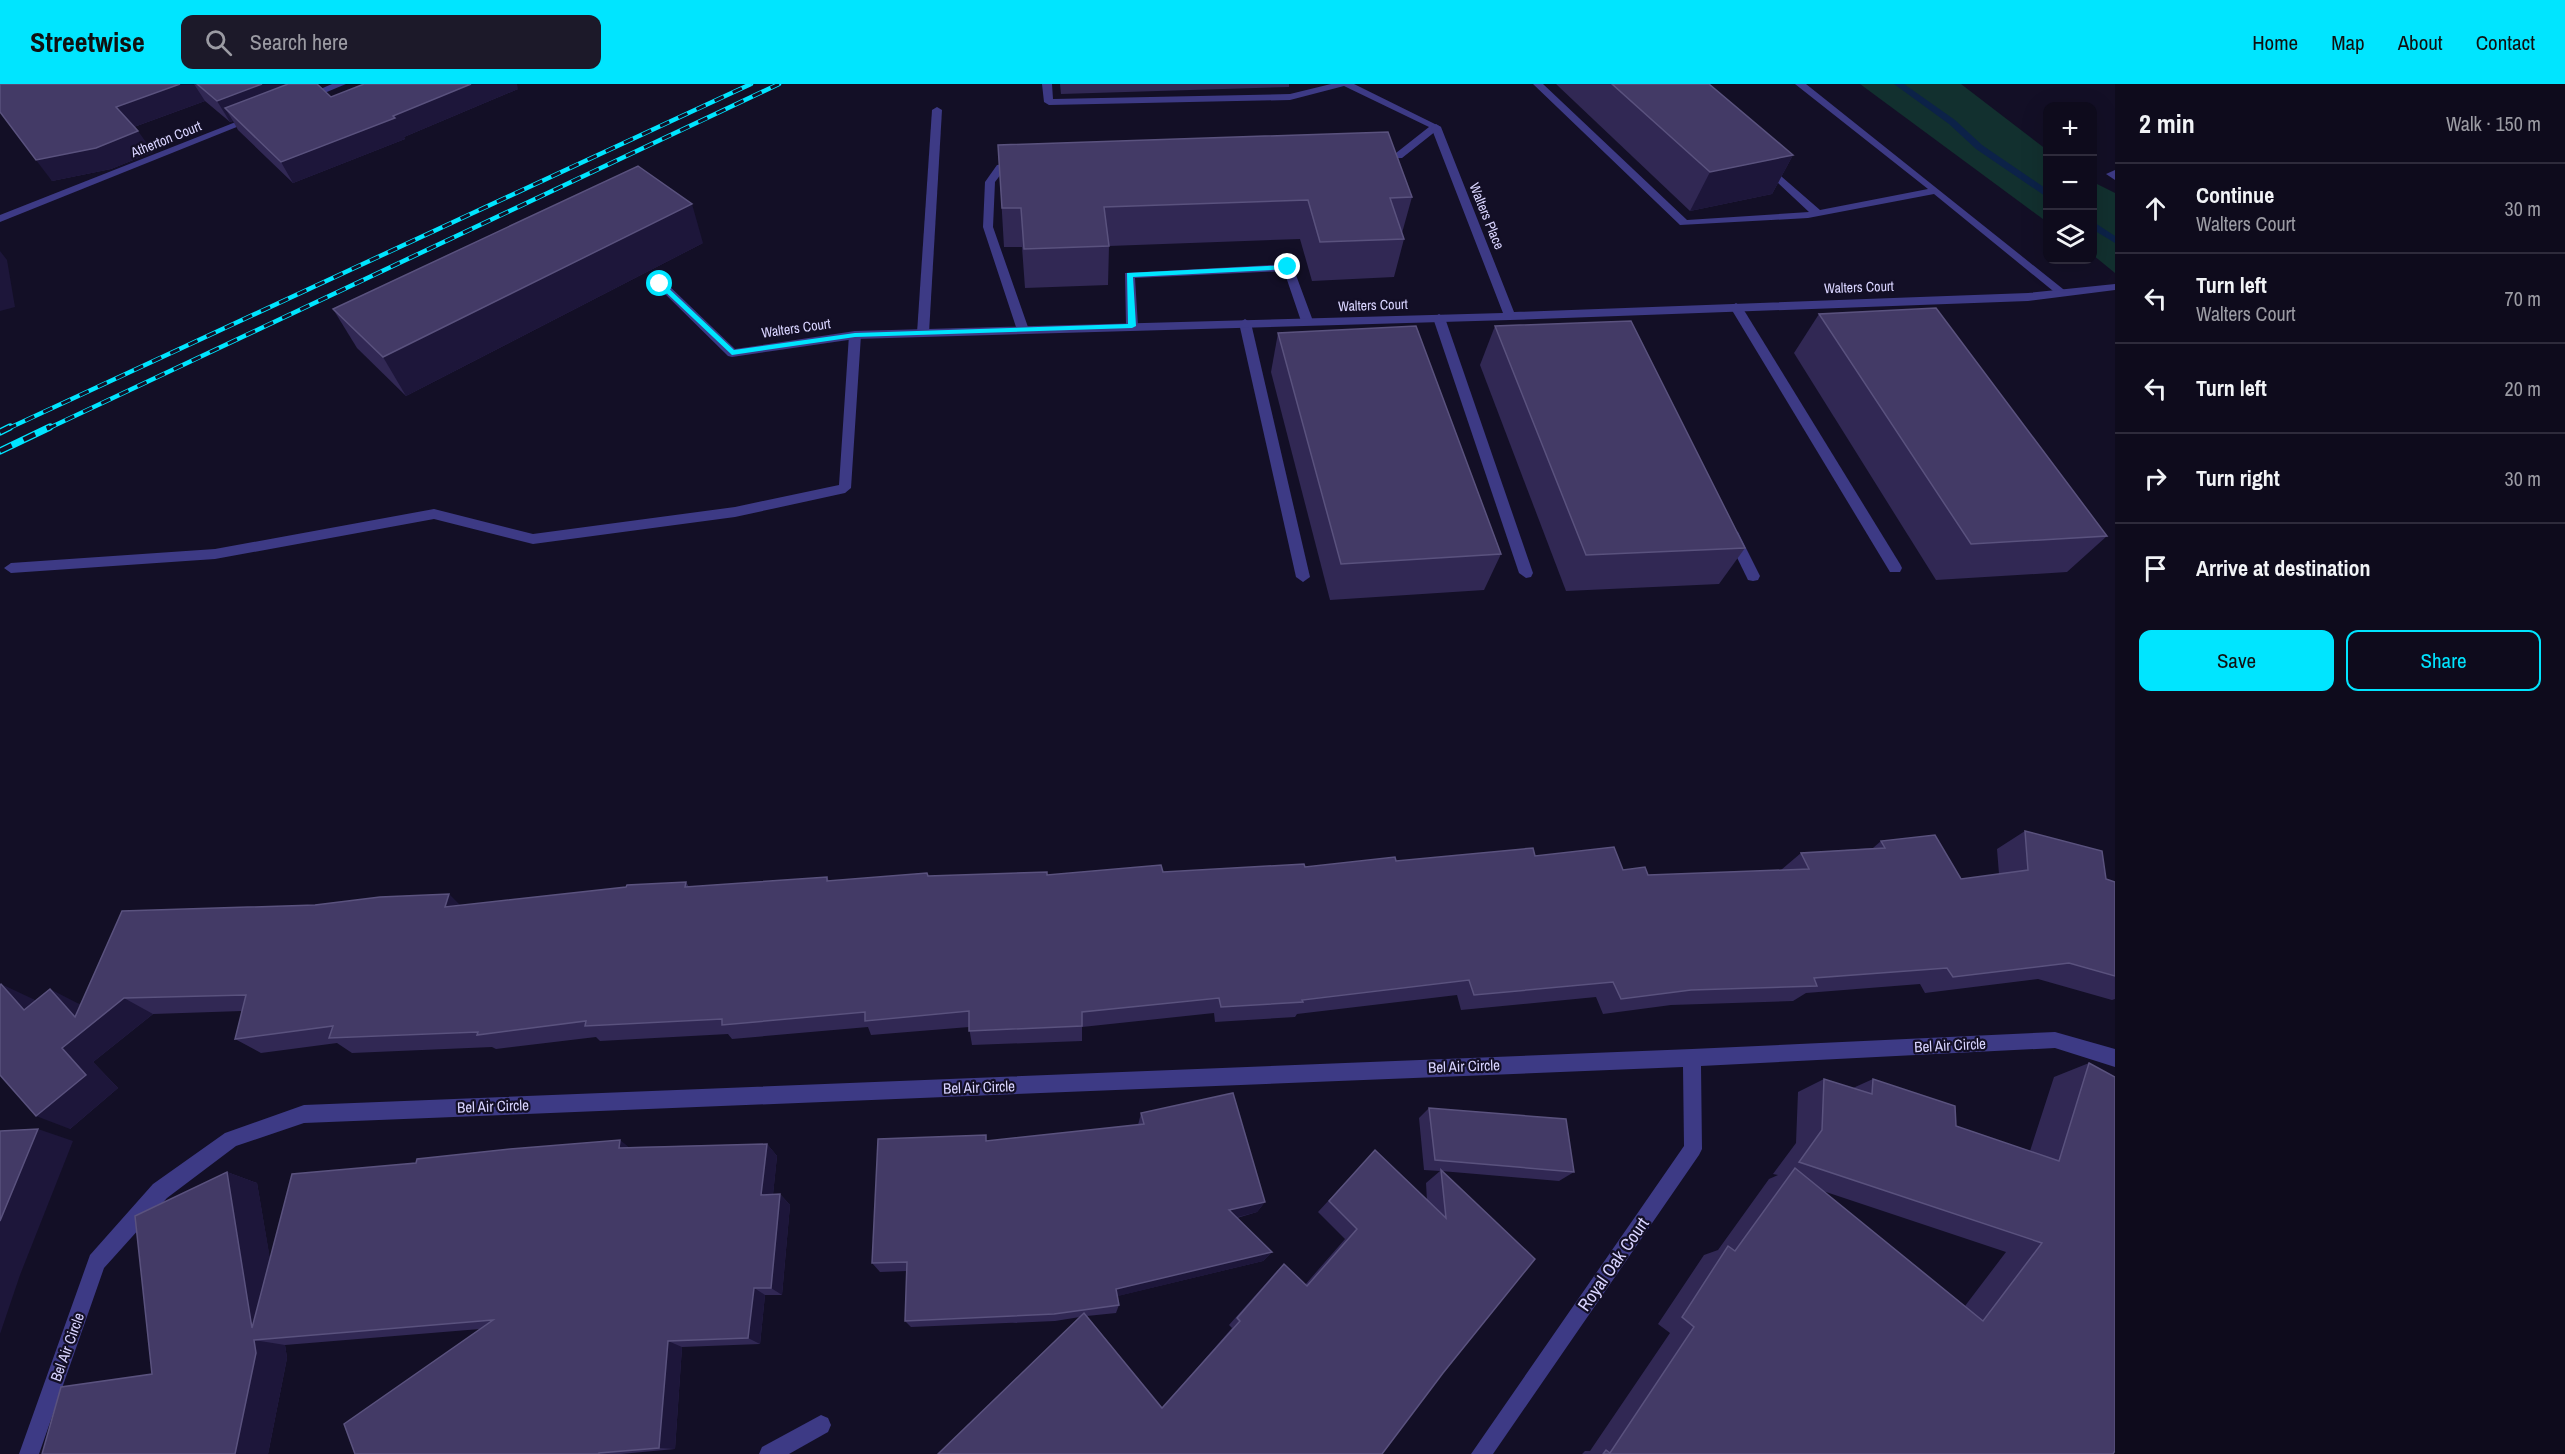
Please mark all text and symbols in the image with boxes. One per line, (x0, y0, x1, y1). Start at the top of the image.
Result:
search box (181, 15, 601, 69)
text: Streetwise (30, 23, 145, 61)
icon: search (202, 26, 235, 59)
text: Search here (250, 27, 348, 57)
text: Home (2252, 28, 2298, 57)
text: Map (2331, 28, 2365, 57)
text: About (2398, 28, 2443, 57)
text: Contact (2476, 28, 2535, 57)
map controls (2043, 102, 2097, 264)
button: + (2043, 102, 2097, 156)
text: 2 min (2139, 106, 2195, 141)
text: Walk · 150 m (2446, 110, 2541, 137)
street label: Atherton Court (127, 117, 204, 162)
button: − (2043, 156, 2097, 210)
street label: Walters Place (1465, 180, 1509, 252)
text: Continue (2196, 180, 2274, 210)
icon: ahead (2139, 192, 2172, 225)
text: 30 m (2505, 195, 2541, 222)
button: layers (2043, 210, 2097, 264)
text: Walters Court (2196, 210, 2296, 237)
route end (1274, 253, 1300, 279)
route start (646, 270, 672, 296)
text: Turn left (2196, 270, 2267, 300)
street label: Walters Court (1824, 277, 1894, 297)
icon: left (2139, 282, 2172, 315)
text: 70 m (2505, 285, 2541, 312)
street label: Walters Court (1338, 295, 1408, 315)
text: Walters Court (2196, 300, 2296, 327)
street label: Walters Court (760, 314, 832, 342)
icon: left (2139, 372, 2172, 405)
text: Turn left (2196, 373, 2267, 403)
text: 20 m (2505, 375, 2541, 402)
icon: right (2139, 462, 2172, 495)
text: Turn right (2196, 463, 2280, 493)
text: 30 m (2505, 465, 2541, 492)
icon: arrive (2139, 552, 2172, 585)
text: Arrive at destination (2196, 553, 2370, 583)
button: Save (2139, 630, 2334, 691)
button: Share (2346, 630, 2541, 691)
street label: Bel Air Circle (1914, 1033, 1987, 1057)
street label: Bel Air Circle (1428, 1054, 1500, 1078)
street label: Bel Air Circle (943, 1075, 1015, 1099)
street label: Bel Air Circle (457, 1094, 529, 1118)
street label: Royal Oak Court (1571, 1212, 1655, 1316)
street label: Bel Air Circle (45, 1310, 89, 1384)

